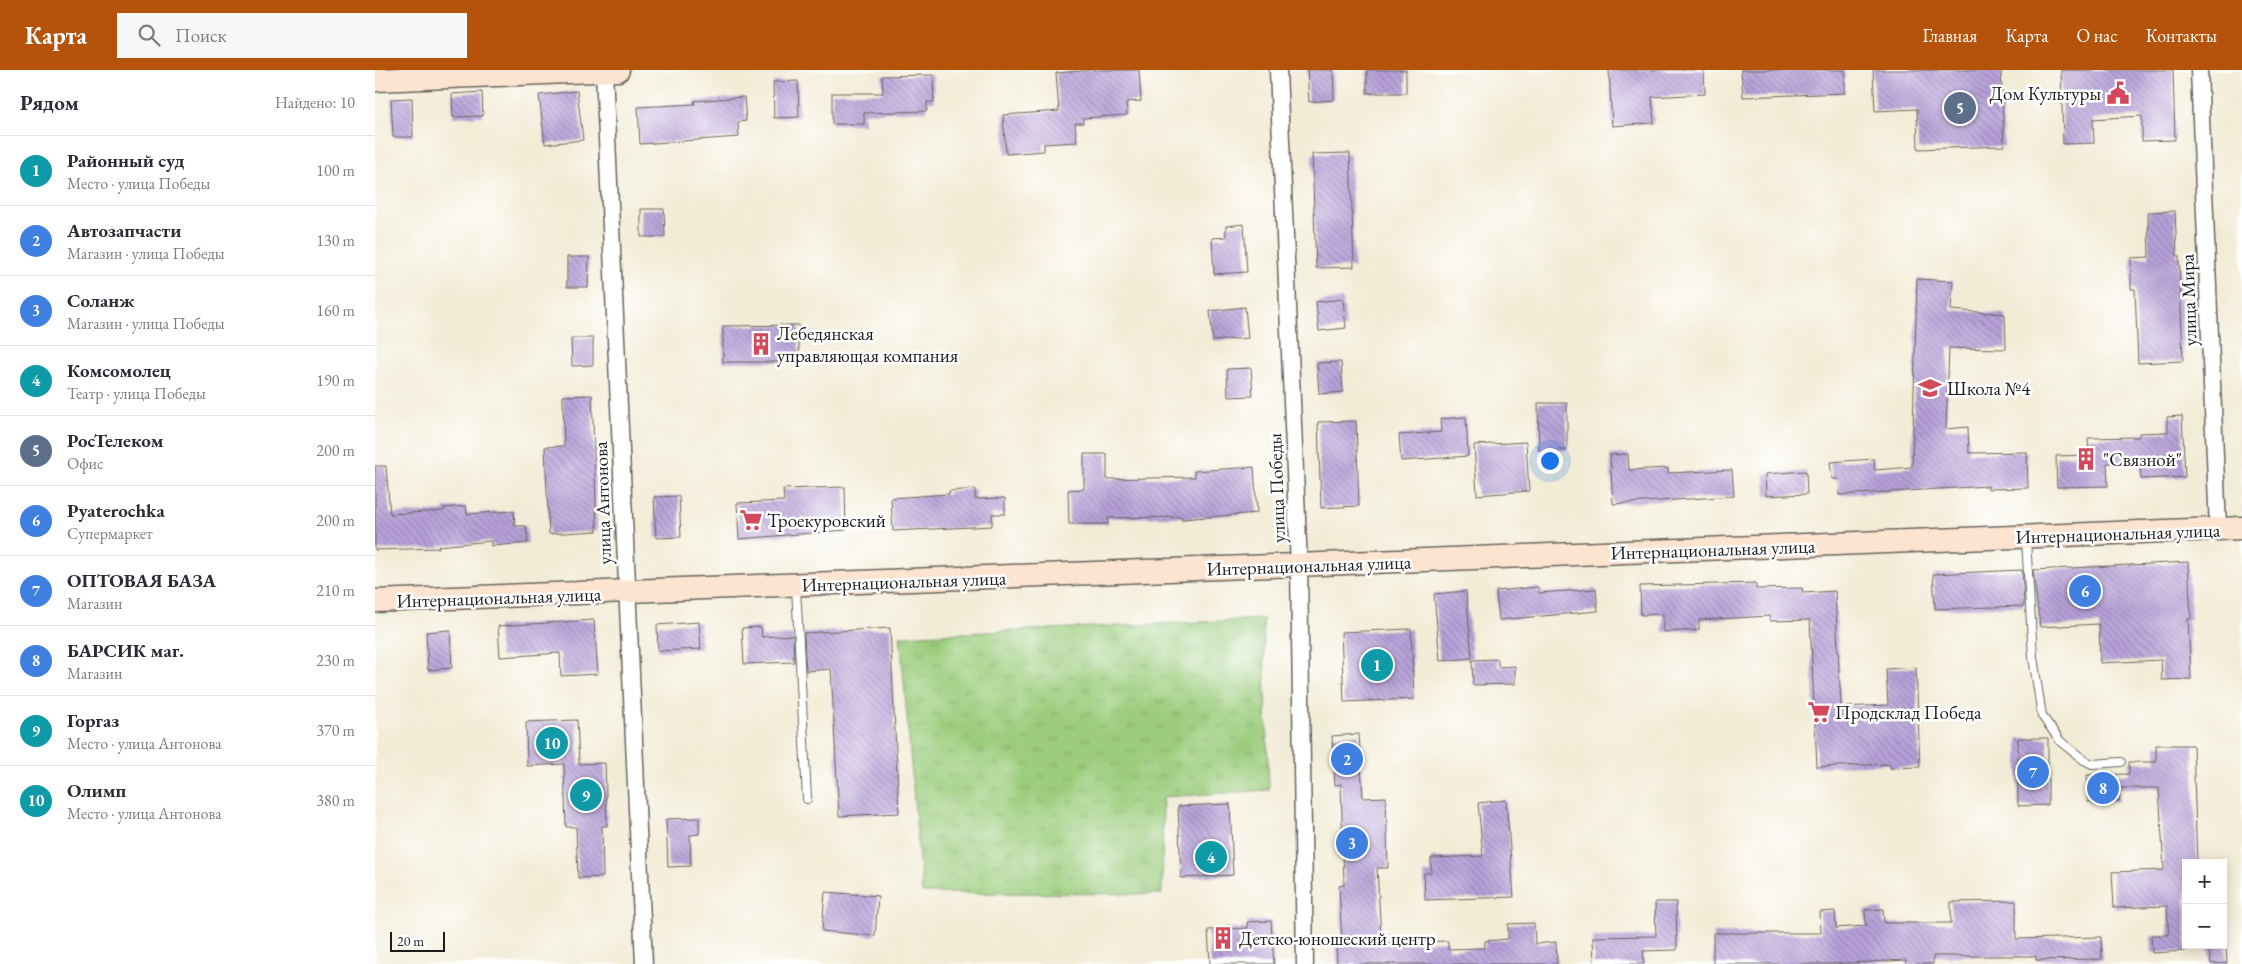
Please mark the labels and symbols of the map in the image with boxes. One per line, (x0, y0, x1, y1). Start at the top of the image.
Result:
public building icon: Дом Культуры (2105, 80, 2131, 106)
place label: Дом Культуры (1990, 81, 2101, 106)
pin: 5 (1944, 89, 1976, 127)
street label: улица Мира (2174, 253, 2203, 347)
place label: Лебедянская управляющая компания (777, 321, 959, 368)
building icon: Лебедянская управляющая компания (748, 331, 774, 357)
school or university icon: Школа №4 (1917, 375, 1943, 401)
place label: Школа №4 (1947, 376, 2031, 401)
street label: улица Победы (1262, 432, 1291, 543)
street label: улица Антонова (588, 440, 617, 565)
building icon: "Связной" (2073, 446, 2099, 472)
place label: "Связной" (2103, 447, 2182, 472)
your location (1537, 448, 1563, 474)
supermarket icon: Троекуровский (738, 507, 764, 533)
place label: Троекуровский (767, 508, 886, 533)
street label: Интернациональная улица (2015, 517, 2221, 550)
street label: Интернациональная улица (1610, 533, 1816, 566)
street label: Интернациональная улица (1206, 549, 1412, 582)
street label: Интернациональная улица (801, 565, 1007, 598)
pin: 6 (2069, 572, 2101, 610)
street label: Интернациональная улица (396, 581, 602, 614)
pin: 1 (1361, 646, 1393, 684)
supermarket icon: Продсклад Победа (1806, 699, 1832, 725)
place label: Продсклад Победа (1835, 700, 1982, 725)
pin: 10 (536, 724, 568, 762)
pin: 2 (1331, 740, 1363, 778)
pin: 7 (2017, 753, 2049, 791)
pin: 8 (2087, 769, 2119, 807)
pin: 9 (570, 776, 602, 814)
pin: 3 (1336, 824, 1368, 862)
pin: 4 (1195, 838, 1227, 876)
building icon: Детско-юношеский центр (1210, 925, 1236, 951)
place label: Детско-юношеский центр (1239, 926, 1436, 951)
scale bar (390, 929, 445, 952)

